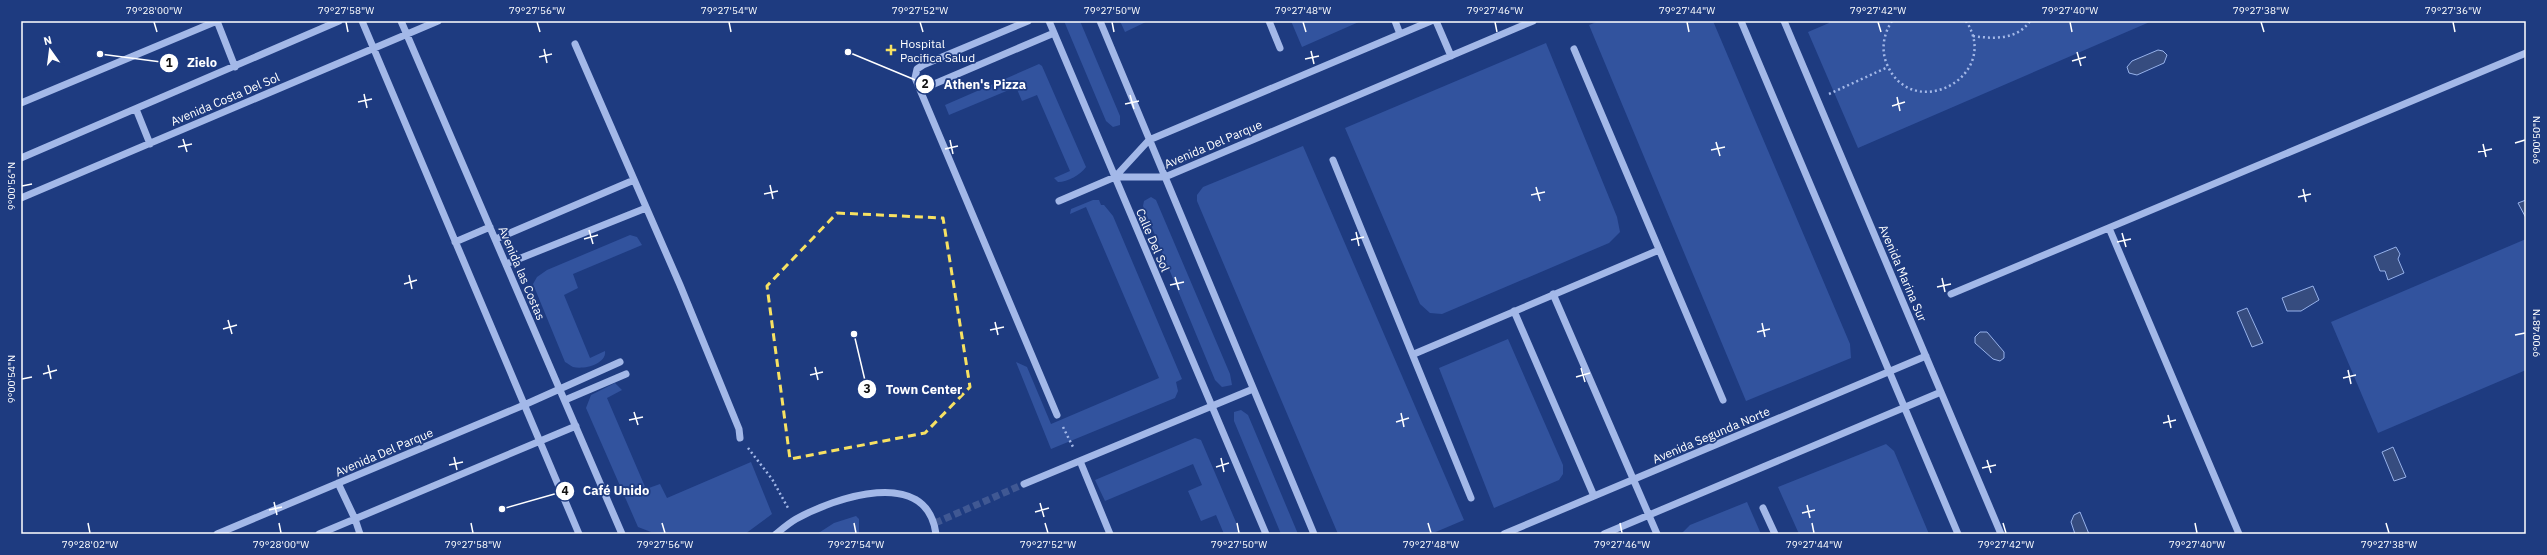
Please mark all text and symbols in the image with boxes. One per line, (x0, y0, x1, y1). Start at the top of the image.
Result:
text: 79°28'00"W (126, 4, 182, 17)
text: 79°27'58"W (318, 4, 374, 17)
text: 79°27'56"W (509, 4, 565, 17)
text: 79°27'54"W (701, 4, 757, 17)
text: 79°27'52"W (892, 4, 948, 17)
text: 79°27'50"W (1084, 4, 1140, 17)
text: 79°27'48"W (1275, 4, 1331, 17)
text: 79°27'46"W (1467, 4, 1523, 17)
text: 79°27'44"W (1659, 4, 1715, 17)
text: 79°27'42"W (1850, 4, 1906, 17)
text: 79°27'40"W (2042, 4, 2098, 17)
text: 79°27'38"W (2233, 4, 2289, 17)
text: 79°27'36"W (2425, 4, 2481, 17)
north arrow (30, 30, 70, 70)
text: N (42, 33, 53, 48)
place label: Hospital Pacifica Salud (900, 36, 975, 65)
marker: Hospital Pacifica Salud (885, 44, 897, 56)
callout: Zielo (159, 50, 225, 75)
text: Zielo (187, 54, 217, 71)
text: 1 (165, 55, 173, 70)
street label: Avenida Costa Del Sol (168, 69, 282, 129)
callout: Athen's Pizza (915, 72, 1034, 97)
text: 2 (921, 76, 929, 91)
text: Athen's Pizza (944, 76, 1026, 93)
street label: Avenida Del Parque (1162, 116, 1265, 171)
text: 9°00'50"N (2530, 116, 2543, 164)
text: 9°00'56"N (5, 162, 18, 210)
street label: Calle Del Sol (1133, 206, 1173, 274)
street label: Avenida Marina Sur (1876, 222, 1930, 324)
street label: Avenida las Costas (495, 224, 549, 322)
text: 9°00'48"N (2530, 309, 2543, 357)
text: 9°00'54"N (5, 355, 18, 403)
callout: Town Center (857, 377, 970, 402)
text: 3 (863, 381, 871, 396)
text: Town Center (886, 381, 962, 398)
street label: Avenida Segunda Norte (1650, 403, 1772, 467)
street label: Avenida Del Parque (333, 424, 436, 479)
callout: Café Unido (555, 478, 657, 503)
text: Café Unido (583, 482, 649, 499)
text: 4 (561, 483, 569, 498)
text: 79°28'02"W (62, 538, 118, 551)
text: 79°28'00"W (253, 538, 309, 551)
text: 79°27'58"W (445, 538, 501, 551)
text: 79°27'56"W (637, 538, 693, 551)
text: 79°27'54"W (828, 538, 884, 551)
text: 79°27'52"W (1020, 538, 1076, 551)
text: 79°27'50"W (1211, 538, 1267, 551)
text: 79°27'48"W (1403, 538, 1459, 551)
text: 79°27'46"W (1594, 538, 1650, 551)
text: 79°27'44"W (1786, 538, 1842, 551)
text: 79°27'42"W (1978, 538, 2034, 551)
text: 79°27'40"W (2169, 538, 2225, 551)
text: 79°27'38"W (2361, 538, 2417, 551)

